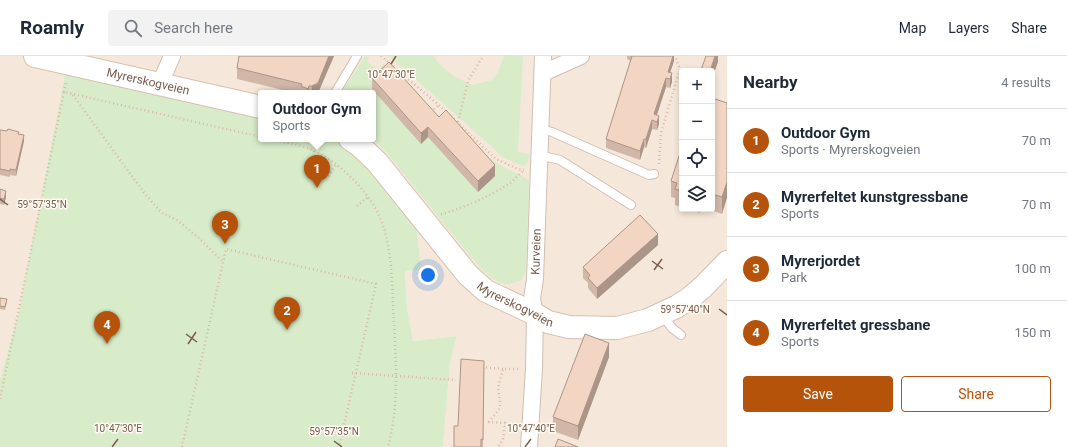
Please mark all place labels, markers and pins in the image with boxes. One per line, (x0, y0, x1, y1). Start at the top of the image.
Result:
pin: 1 (304, 155, 330, 188)
pin: 3 (212, 211, 238, 244)
pin: 2 (274, 297, 300, 330)
pin: 4 (94, 311, 120, 344)

